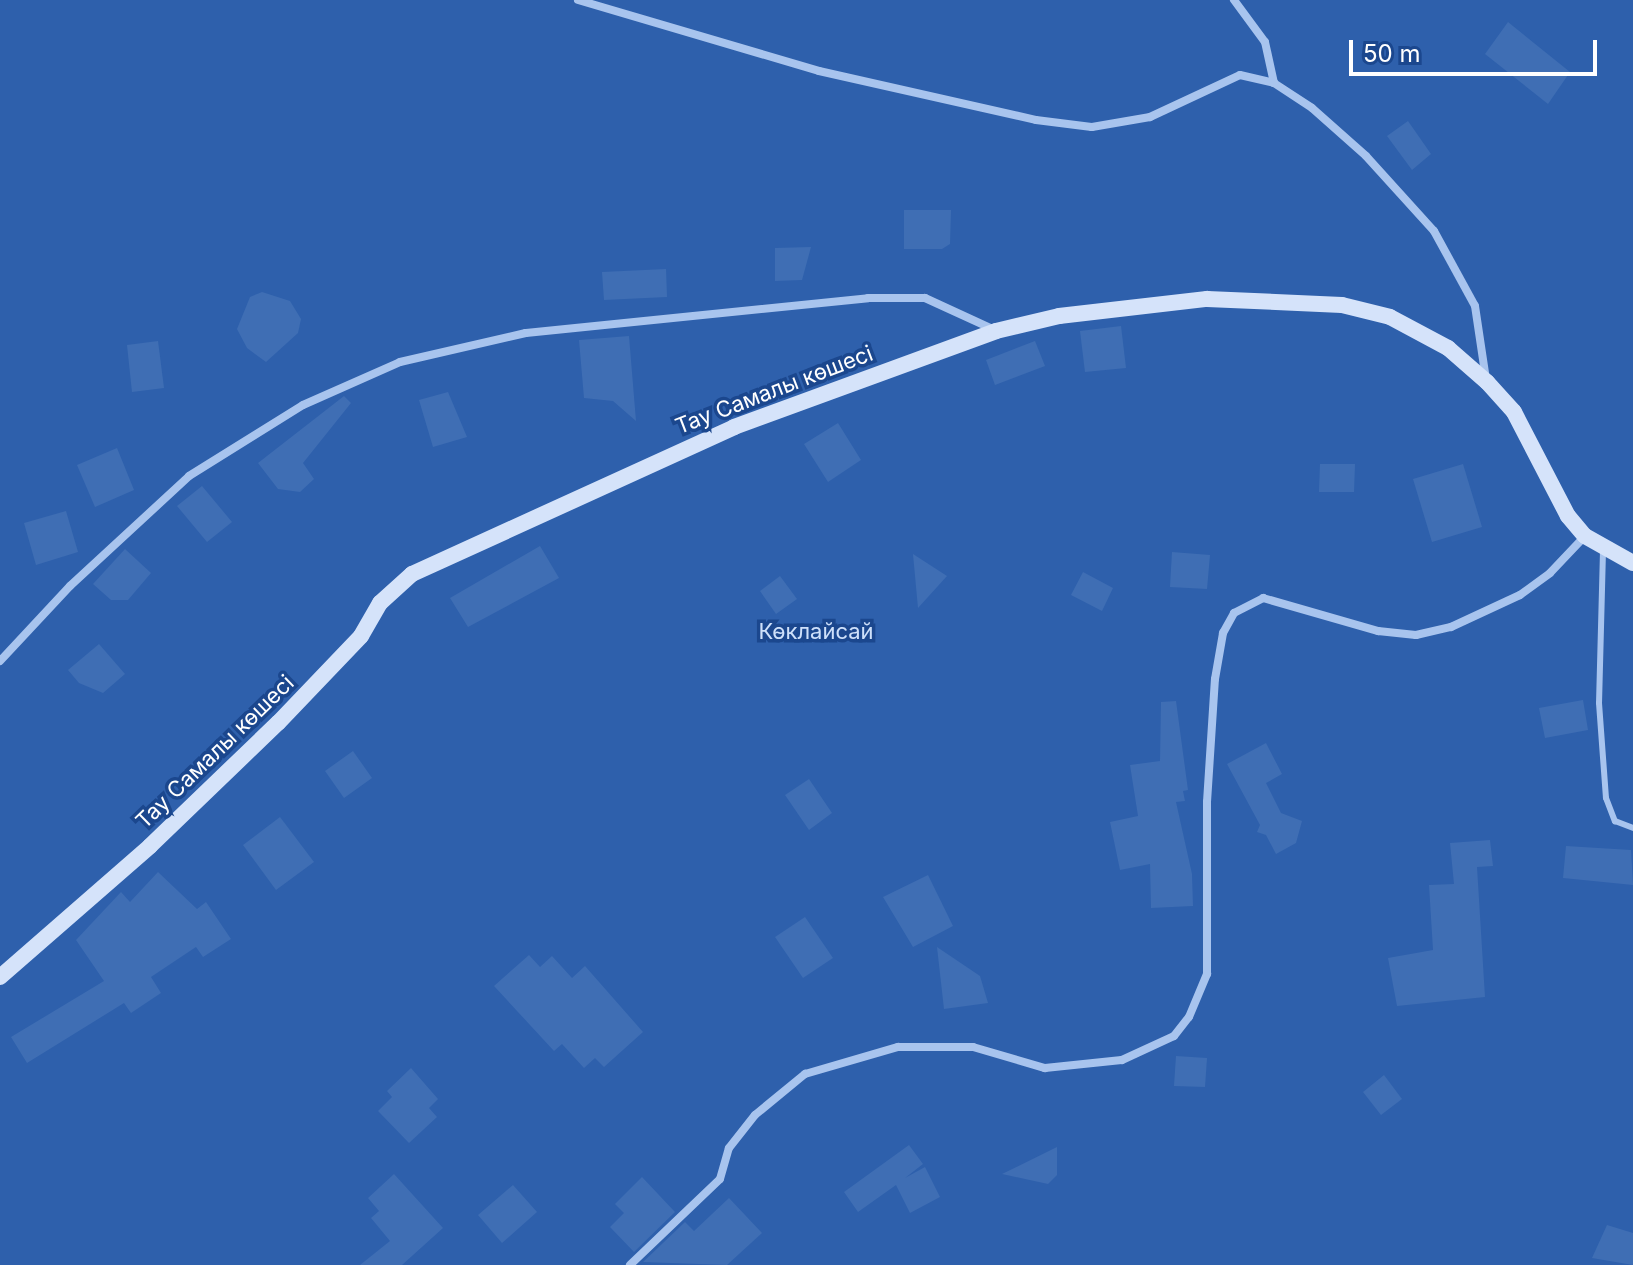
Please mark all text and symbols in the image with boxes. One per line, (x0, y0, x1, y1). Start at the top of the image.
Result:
scale bar (1353, 24, 1601, 74)
text: 50 m (1363, 39, 1421, 68)
street label: Тау Самалы көшесі (672, 340, 876, 440)
park label: Көклайсай (758, 619, 874, 645)
street label: Тау Самалы көшесі (131, 670, 299, 834)

